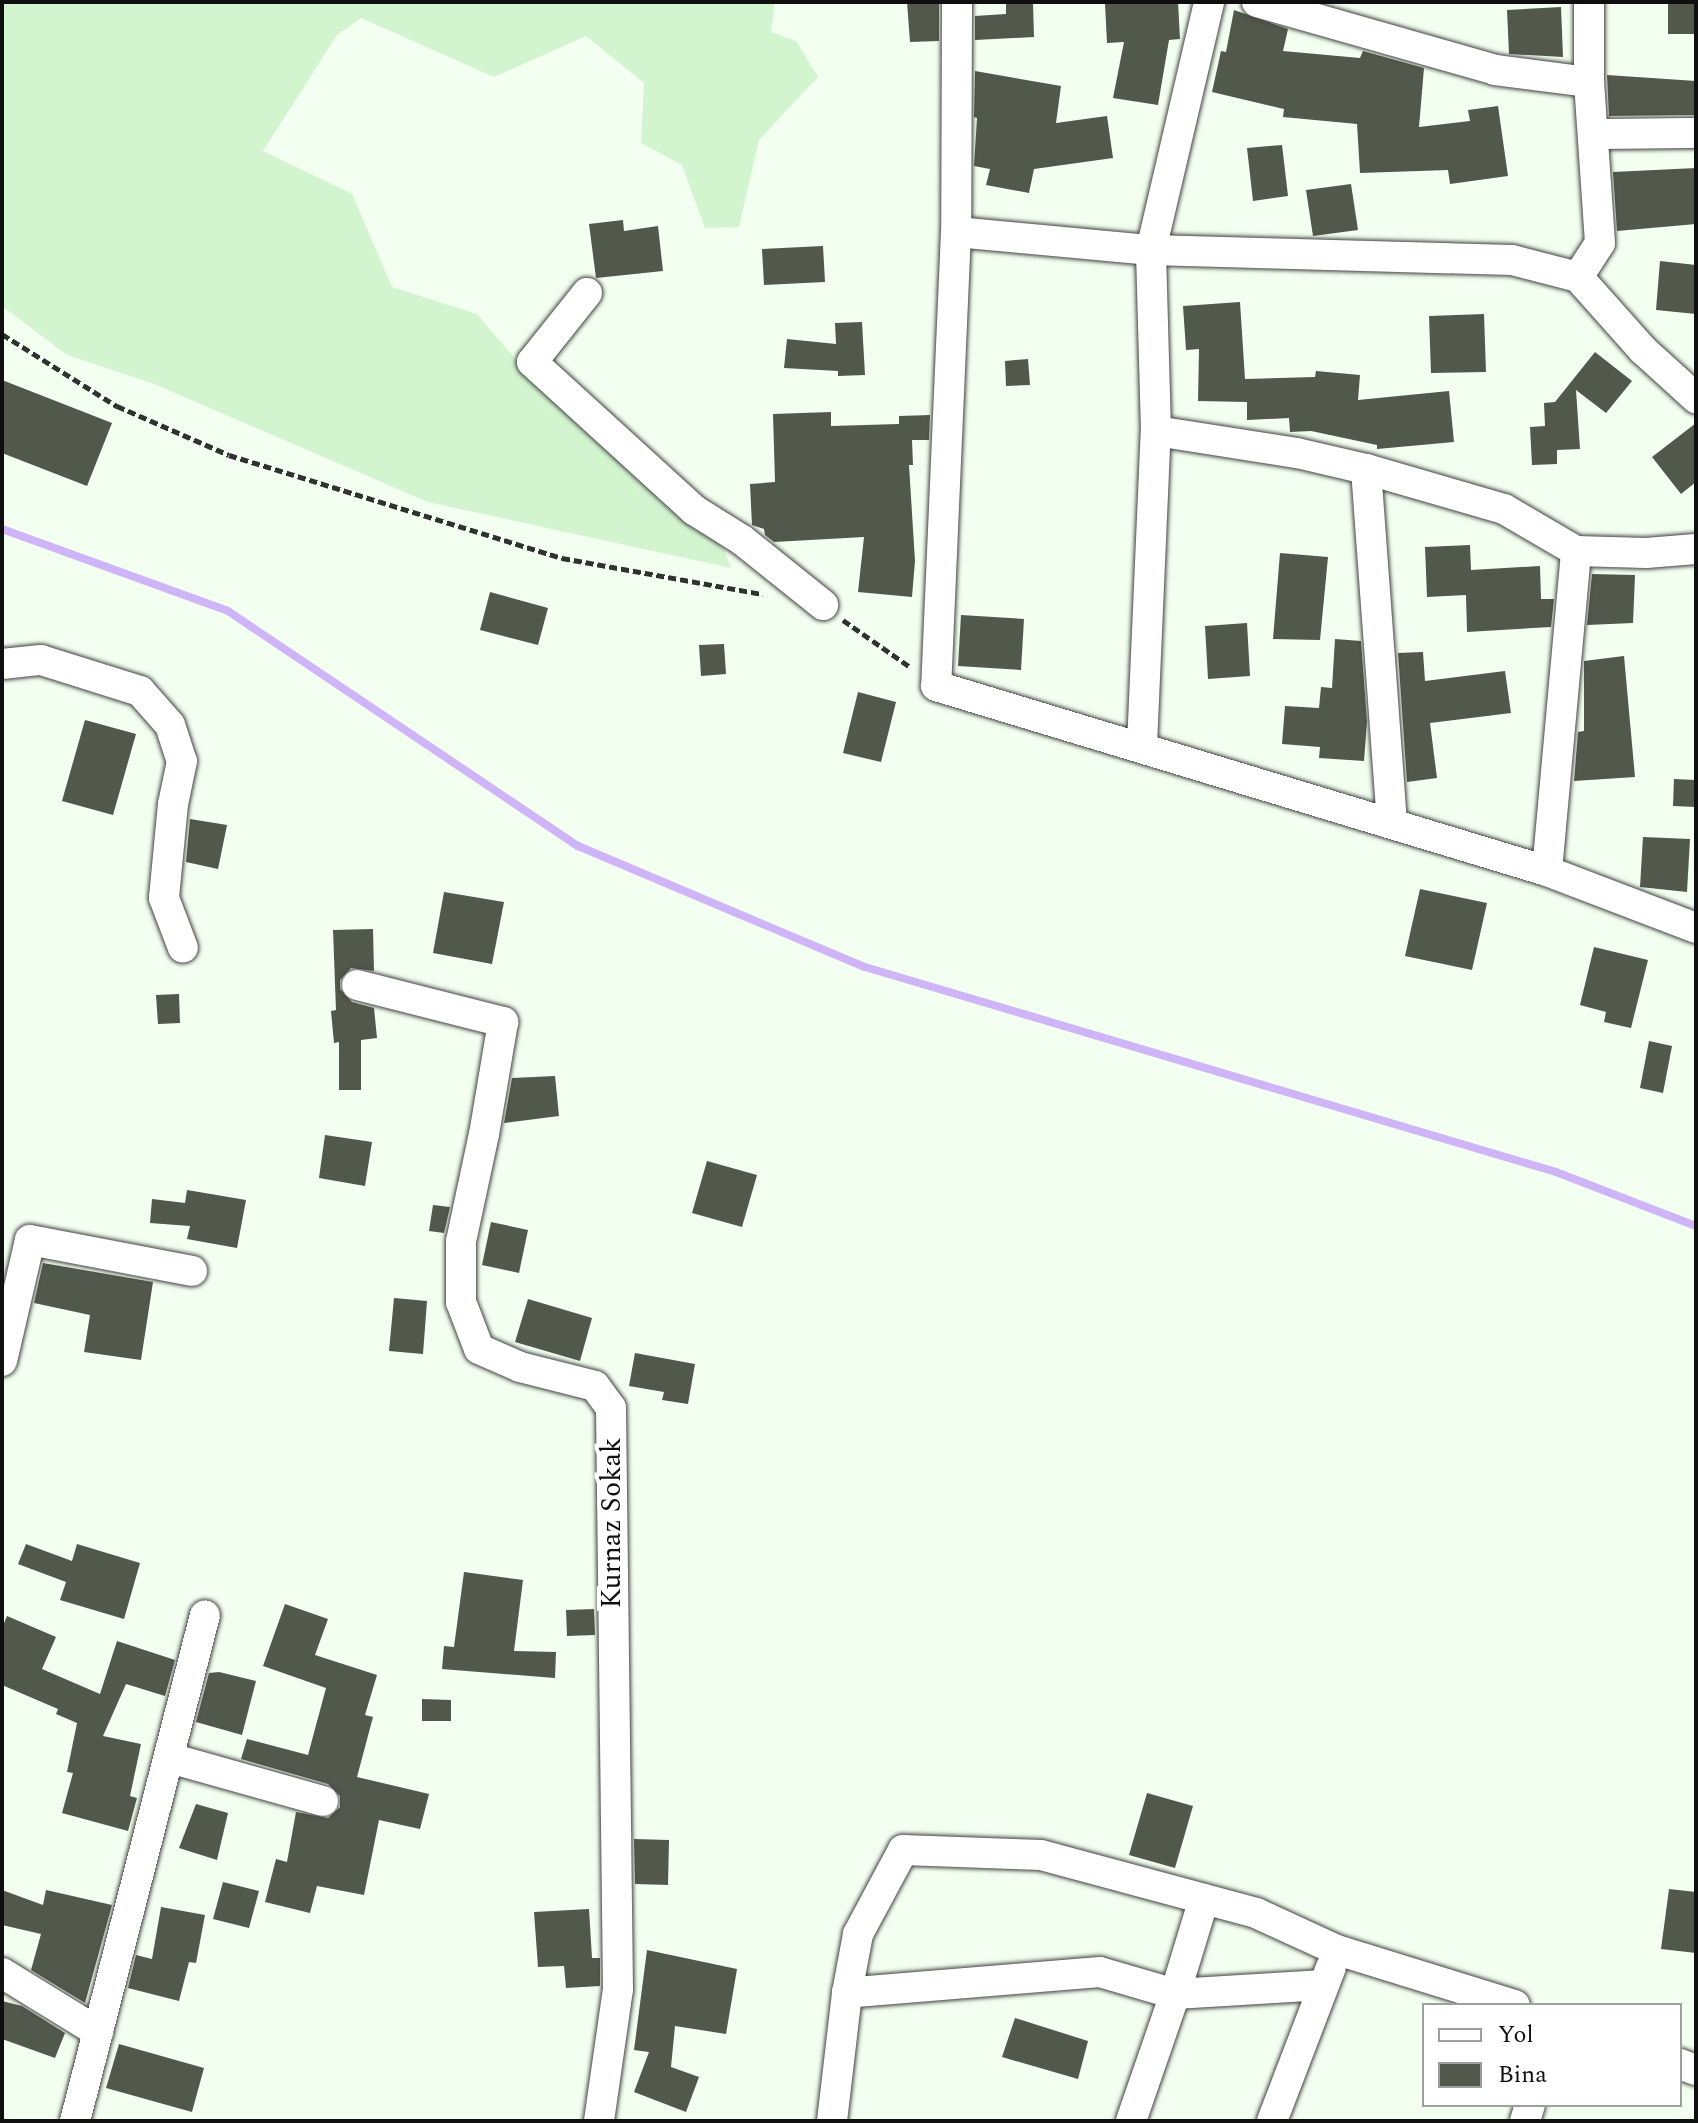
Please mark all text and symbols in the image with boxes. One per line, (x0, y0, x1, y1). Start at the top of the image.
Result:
street label: Kurnaz Sokak (595, 1437, 629, 1609)
legend (1422, 2003, 1682, 2107)
text: Yol (1498, 2017, 1534, 2053)
text: Bina (1498, 2057, 1547, 2093)

